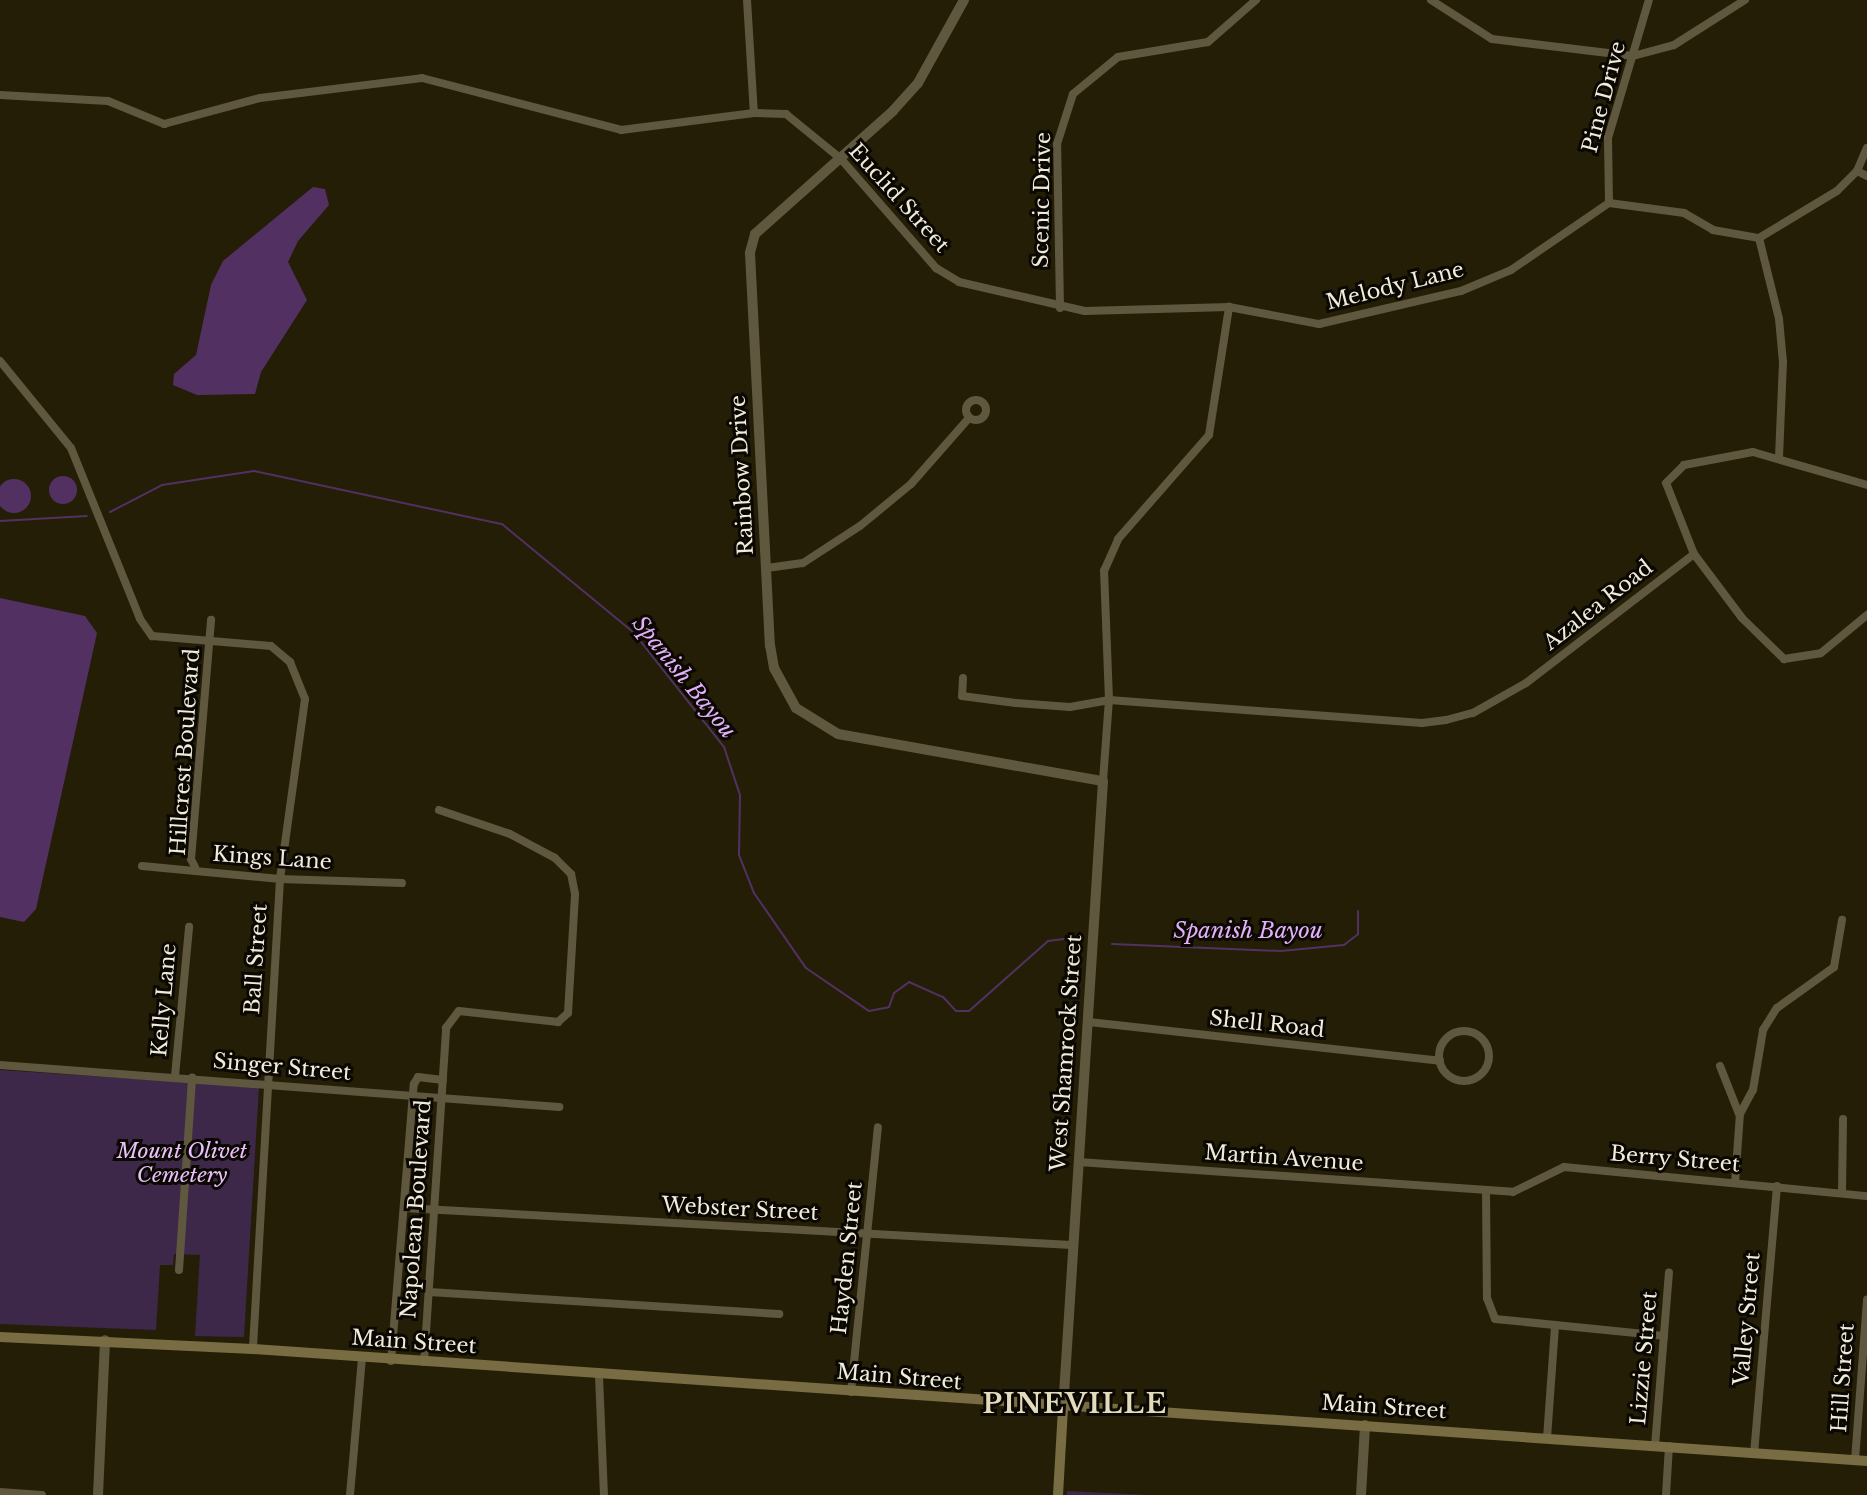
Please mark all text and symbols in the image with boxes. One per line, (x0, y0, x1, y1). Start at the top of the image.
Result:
street label: Pine Drive (1577, 39, 1631, 155)
street label: Scenic Drive (1028, 132, 1056, 268)
street label: Euclid Street (843, 138, 955, 258)
street label: Melody Lane (1323, 257, 1467, 315)
street label: Rainbow Drive (725, 394, 759, 556)
street label: Azalea Road (1538, 554, 1658, 656)
water label: Spanish Bayou (626, 610, 742, 744)
street label: Hillcrest Boulevard (165, 648, 205, 856)
street label: Kings Lane (212, 841, 332, 875)
street label: Ball Street (240, 903, 272, 1015)
water label: Spanish Bayou (1173, 918, 1323, 944)
street label: West Shamrock Street (1045, 934, 1087, 1172)
street label: Kelly Lane (146, 942, 182, 1058)
street label: Shell Road (1208, 1005, 1326, 1043)
street label: Singer Street (212, 1048, 352, 1086)
street label: Napolean Boulevard (396, 1099, 436, 1319)
park label: Mount Olivet Cemetery (117, 1138, 247, 1188)
street label: Martin Avenue (1203, 1140, 1365, 1176)
street label: Berry Street (1609, 1141, 1741, 1177)
street label: Hayden Street (826, 1180, 868, 1336)
street label: Webster Street (661, 1192, 819, 1226)
street label: Valley Street (1729, 1251, 1765, 1387)
street label: Lizzie Street (1626, 1290, 1662, 1426)
street label: Hill Street (1827, 1323, 1859, 1433)
street label: Main Street (351, 1325, 477, 1359)
street label: Main Street (835, 1359, 963, 1395)
district label: PINEVILLE (982, 1388, 1168, 1420)
street label: Main Street (1321, 1390, 1447, 1424)

